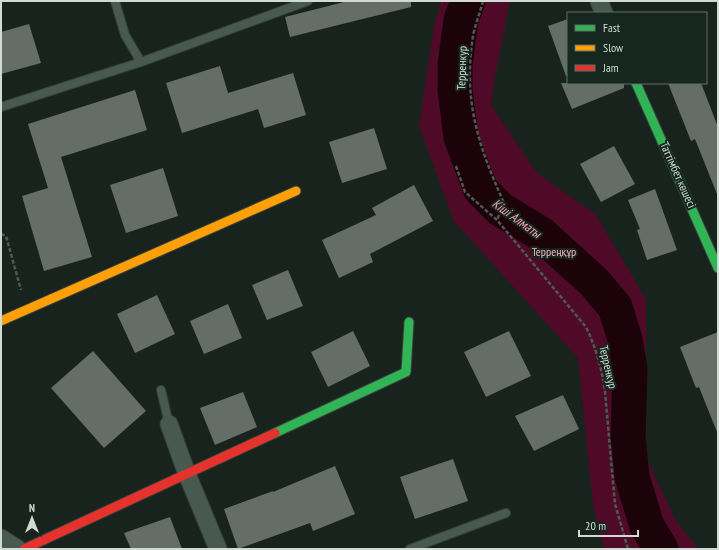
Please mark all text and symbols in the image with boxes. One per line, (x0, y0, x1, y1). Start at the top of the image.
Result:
legend (567, 12, 707, 84)
text: Fast (603, 20, 621, 35)
text: Slow (603, 40, 624, 55)
street label: Терренкур (453, 46, 470, 90)
text: Jam (602, 60, 619, 75)
street label: Таттімбет көшесі (657, 139, 700, 210)
water label: Кіші Алматы (489, 195, 545, 243)
park label: Терреңқұр (532, 244, 576, 259)
street label: Терренкур (596, 344, 621, 390)
north arrow (12, 498, 52, 538)
text: N (29, 501, 35, 515)
scale bar (579, 512, 638, 538)
text: 20 m (585, 518, 606, 533)

